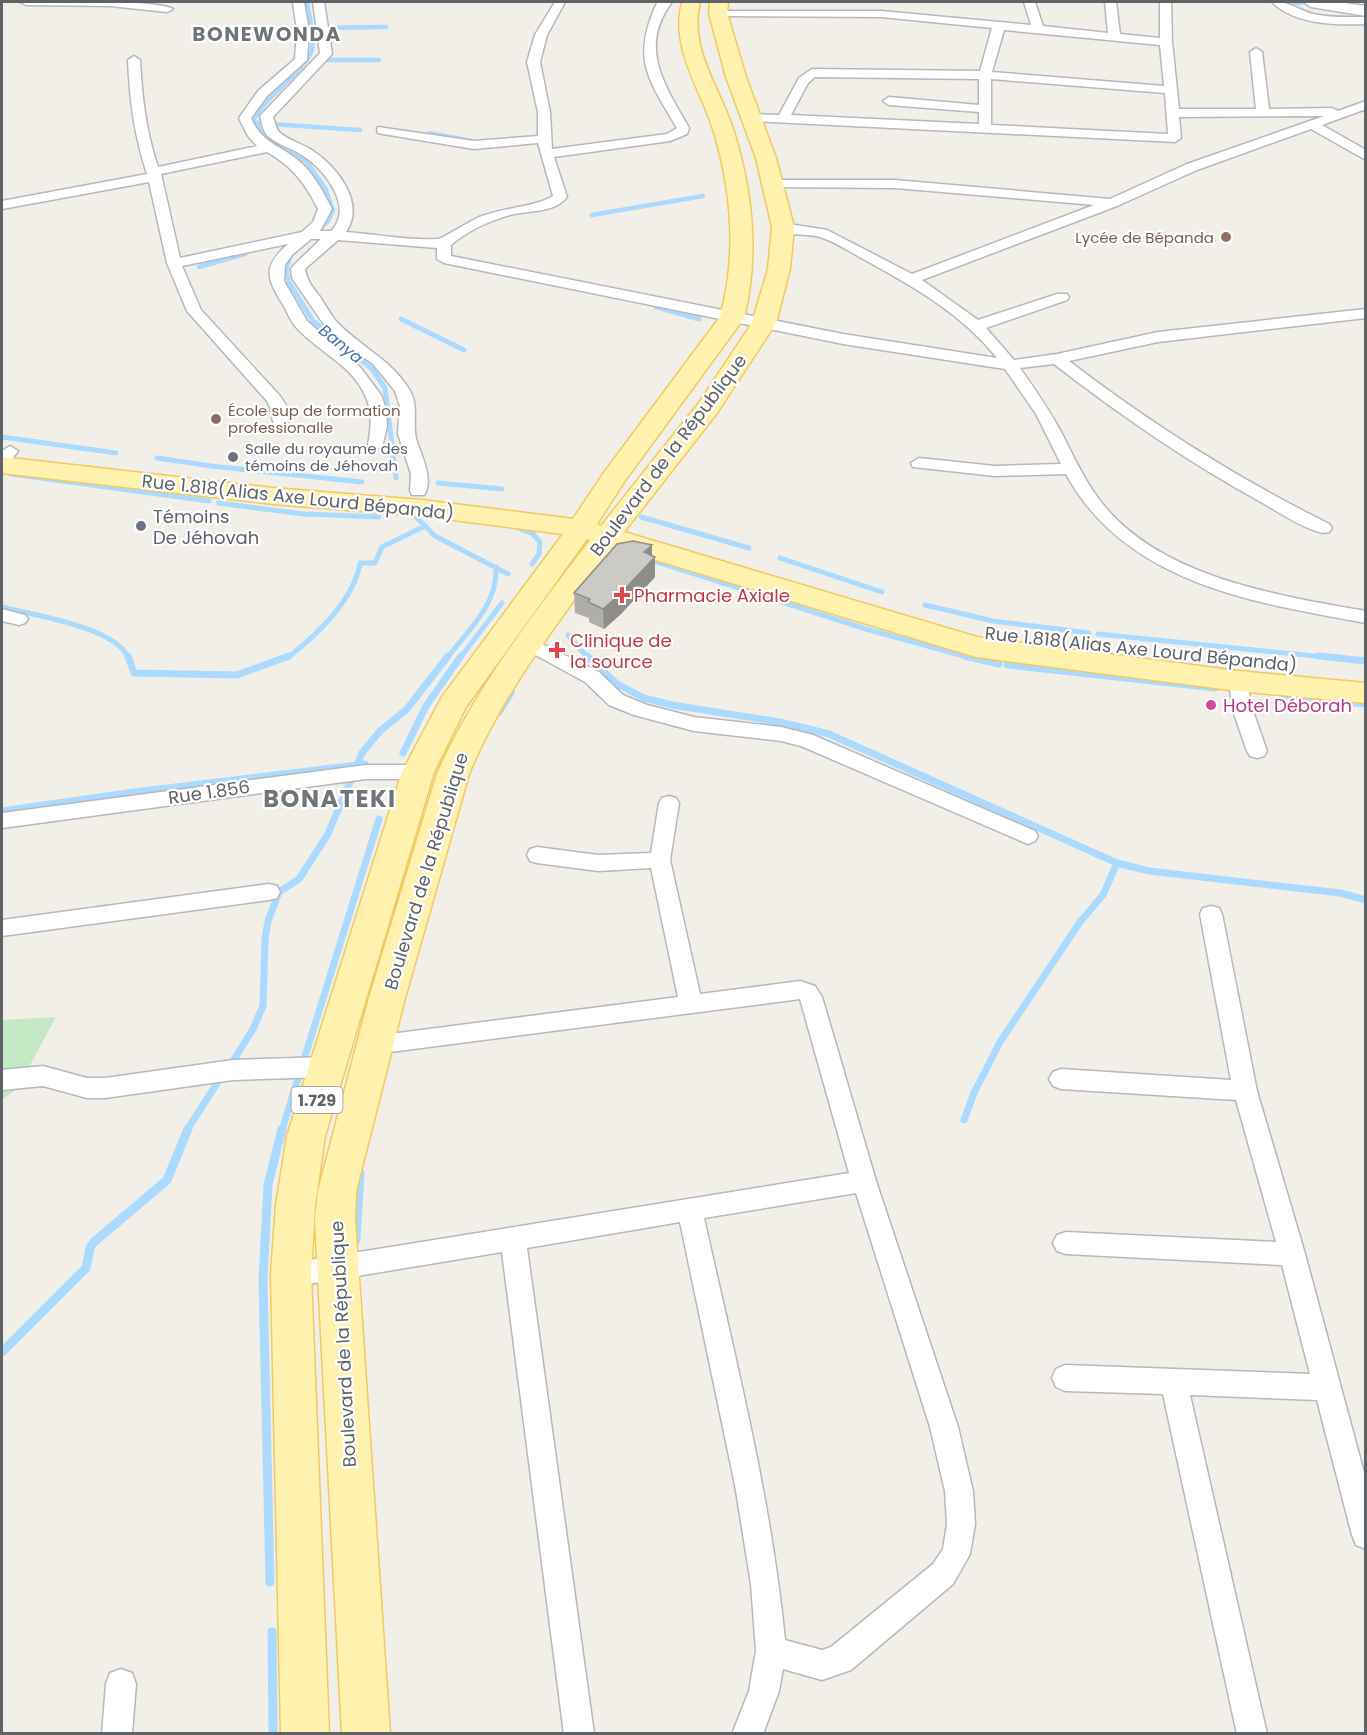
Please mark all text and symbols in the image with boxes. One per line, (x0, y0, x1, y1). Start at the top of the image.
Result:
district label: BONEWONDA (192, 20, 342, 48)
place label: Lycée de Bépanda (1075, 227, 1214, 248)
marker: Lycée de Bépanda (1219, 230, 1233, 244)
water label: Banya (314, 319, 368, 369)
street label: Boulevard de la République (584, 349, 752, 561)
place label: École sup de formation professionalle (228, 400, 401, 438)
marker: École sup de formation professionalle (209, 412, 223, 426)
place label: Salle du royaume des témoins de Jéhovah (245, 438, 408, 476)
marker: Salle du royaume des témoins de Jéhovah (226, 450, 240, 464)
street label: Rue 1.818(Alias Axe Lourd Bépanda) (141, 468, 455, 526)
place label: Témoins De Jéhovah (153, 504, 259, 550)
marker: Témoins De Jéhovah (134, 519, 148, 533)
place label: Pharmacie Axiale (634, 583, 790, 608)
marker: Pharmacie Axiale (615, 588, 629, 602)
street label: Rue 1.818(Alias Axe Lourd Bépanda) (984, 620, 1298, 678)
place label: Clinique de la source (570, 628, 672, 674)
marker: Clinique de la source (548, 641, 566, 659)
place label: Hotel Déborah (1223, 693, 1352, 718)
marker: Hotel Déborah (1204, 698, 1218, 712)
street label: Boulevard de la République (378, 749, 474, 993)
street label: Rue 1.856 (167, 774, 251, 810)
district label: BONATEKI (263, 782, 397, 815)
road number: 1.729 (292, 1087, 342, 1113)
street label: Boulevard de la République (324, 1220, 362, 1468)

